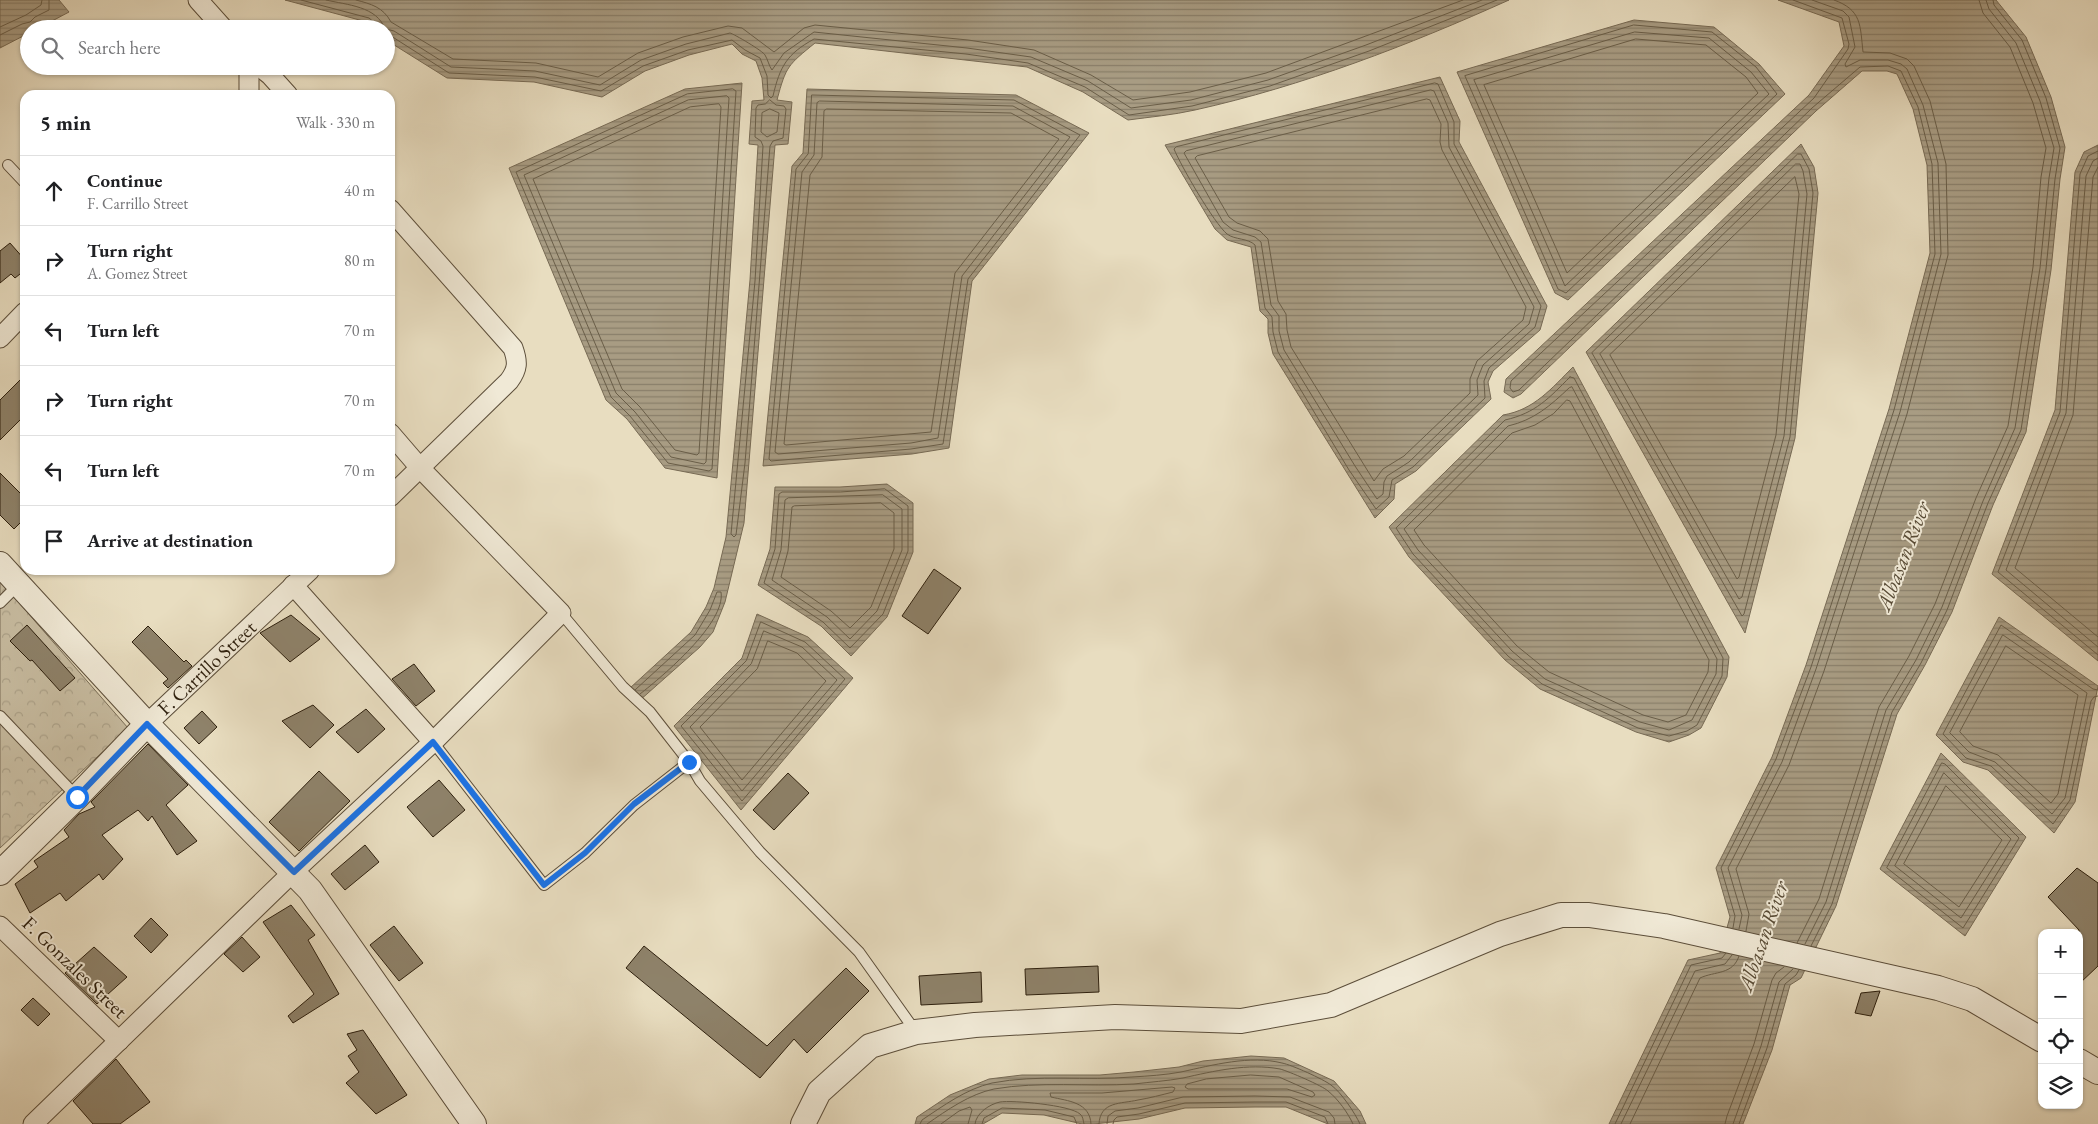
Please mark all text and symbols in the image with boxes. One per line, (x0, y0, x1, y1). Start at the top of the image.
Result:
search box (20, 20, 395, 75)
icon: search (38, 34, 66, 62)
text: Search here (78, 35, 160, 60)
text: 5 min (40, 109, 91, 136)
text: Walk · 330 m (296, 112, 375, 133)
text: Continue (87, 168, 162, 193)
icon: ahead (40, 177, 68, 205)
text: 40 m (344, 180, 375, 201)
text: F. Carrillo Street (87, 193, 188, 214)
text: Turn right (87, 238, 173, 263)
icon: right (40, 247, 68, 275)
text: 80 m (344, 250, 375, 271)
text: A. Gomez Street (87, 263, 188, 284)
icon: left (40, 317, 68, 345)
text: Turn left (87, 318, 159, 343)
text: 70 m (344, 320, 375, 341)
icon: right (40, 387, 68, 415)
text: Turn right (87, 388, 173, 413)
text: 70 m (344, 390, 375, 411)
icon: left (40, 457, 68, 485)
text: Turn left (87, 458, 159, 483)
text: 70 m (344, 460, 375, 481)
water label: Albasan River (1869, 497, 1936, 616)
icon: arrive (40, 527, 68, 555)
text: Arrive at destination (87, 528, 253, 553)
street label: F. Carrillo Street (152, 614, 262, 721)
route end (678, 751, 701, 774)
route start (66, 786, 89, 809)
water label: Albasan River (1730, 876, 1794, 996)
street label: F. Gonzales Street (17, 910, 134, 1024)
map controls (2038, 929, 2083, 1109)
button: + (2038, 929, 2083, 974)
button: − (2038, 974, 2083, 1019)
button: locate (2038, 1019, 2083, 1064)
button: layers (2038, 1064, 2083, 1109)

